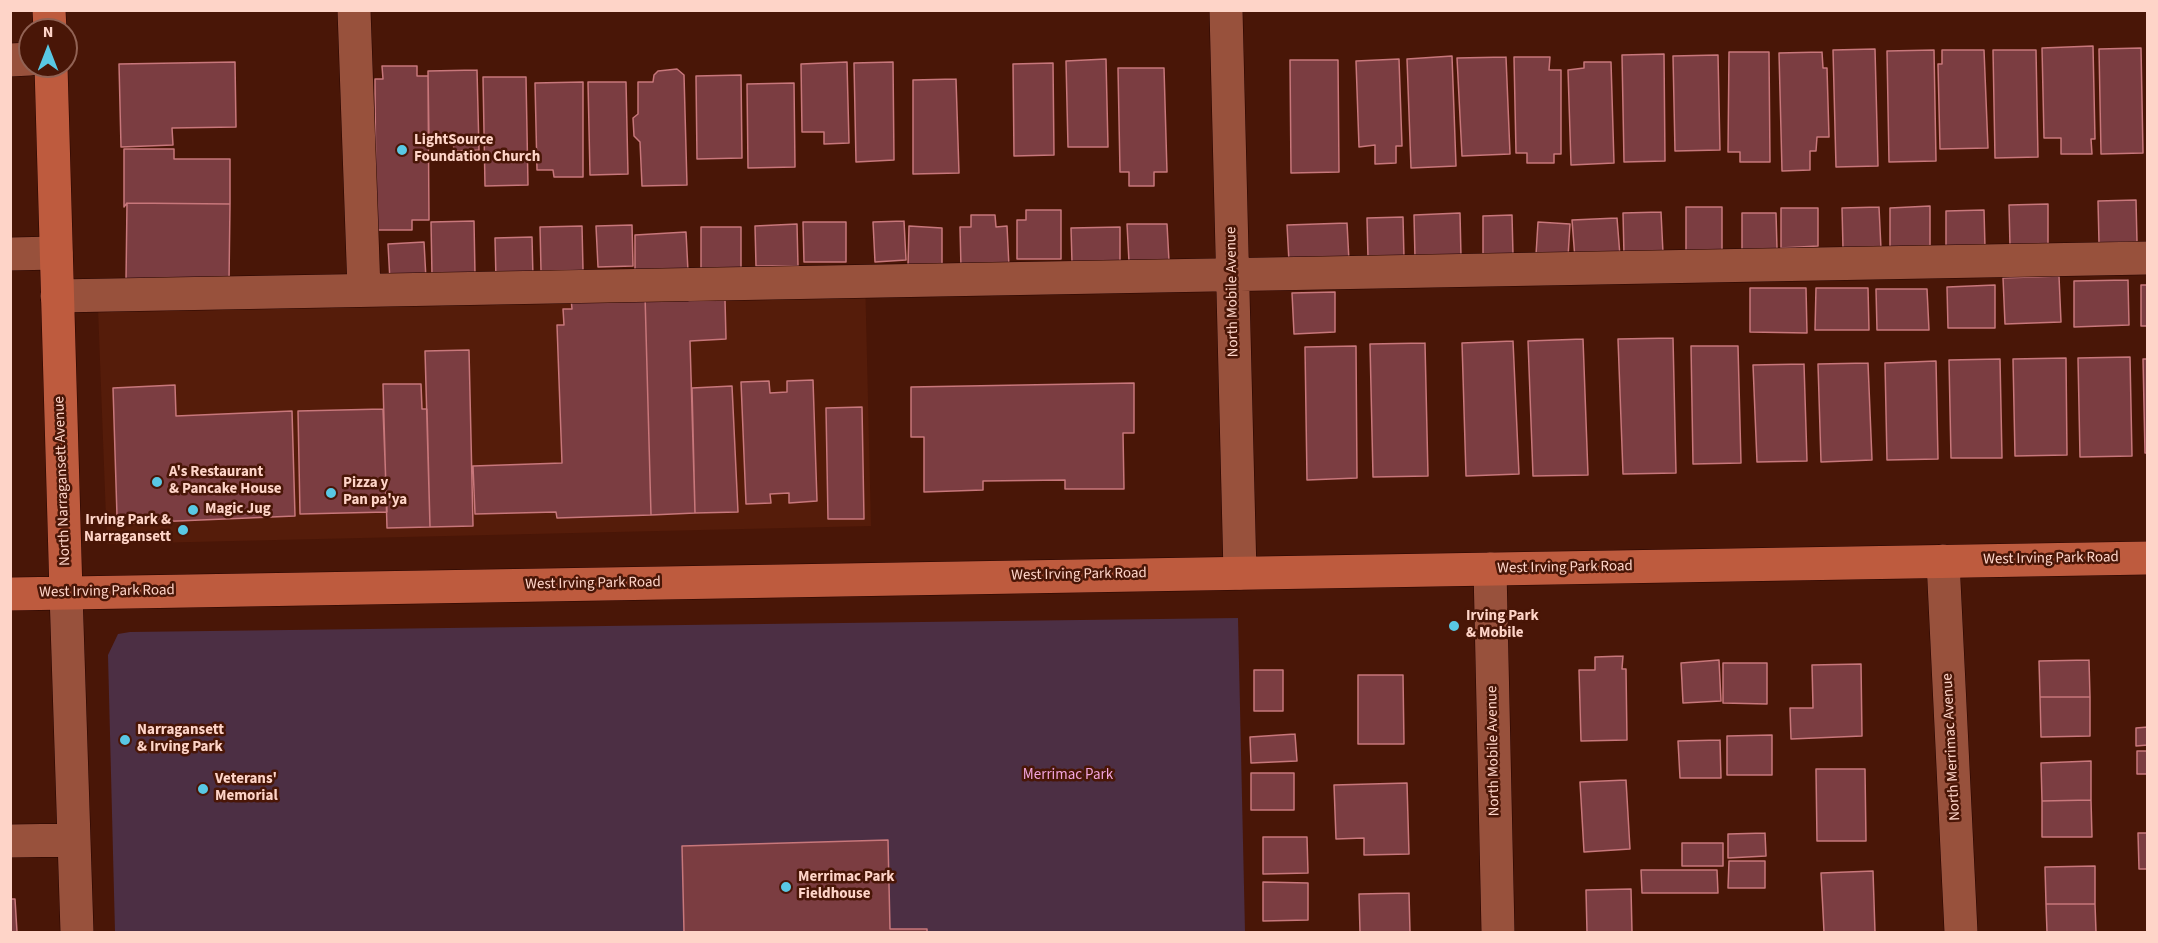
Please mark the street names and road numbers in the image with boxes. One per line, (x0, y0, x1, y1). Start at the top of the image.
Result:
street label: North Mobile Avenue (1223, 226, 1243, 358)
street label: North Narragansett Avenue (51, 396, 75, 566)
street label: West Irving Park Road (1983, 549, 2119, 569)
street label: West Irving Park Road (1497, 558, 1633, 578)
street label: West Irving Park Road (1011, 565, 1147, 585)
street label: West Irving Park Road (525, 574, 661, 594)
street label: West Irving Park Road (39, 582, 175, 602)
street label: North Merrimac Avenue (1939, 673, 1965, 821)
street label: North Mobile Avenue (1484, 685, 1504, 817)

